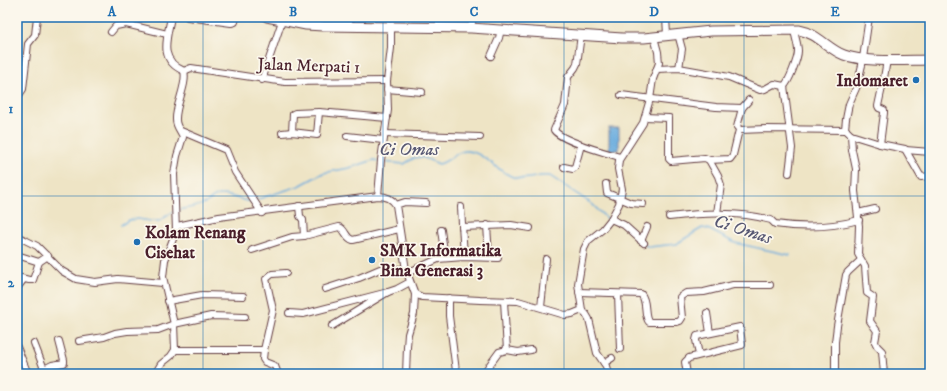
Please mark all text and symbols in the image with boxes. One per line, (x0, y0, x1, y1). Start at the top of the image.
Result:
text: A (107, 4, 117, 20)
text: B (289, 4, 297, 20)
text: C (470, 4, 479, 20)
text: D (649, 4, 659, 20)
text: E (830, 4, 840, 20)
street label: Jalan Merpati 1 (255, 53, 361, 79)
place label: Indomaret (837, 70, 909, 92)
marker: Indomaret (911, 75, 921, 85)
text: 1 (9, 101, 14, 117)
water label: Ci Omas (379, 139, 439, 161)
water label: Ci Omas (711, 210, 775, 250)
place label: Kolam Renang Cisehat (145, 222, 246, 264)
marker: Kolam Renang Cisehat (132, 237, 142, 247)
place label: SMK Informatika Bina Generasi 3 (380, 240, 502, 282)
marker: SMK Informatika Bina Generasi 3 (367, 255, 377, 265)
text: 2 (8, 275, 15, 291)

